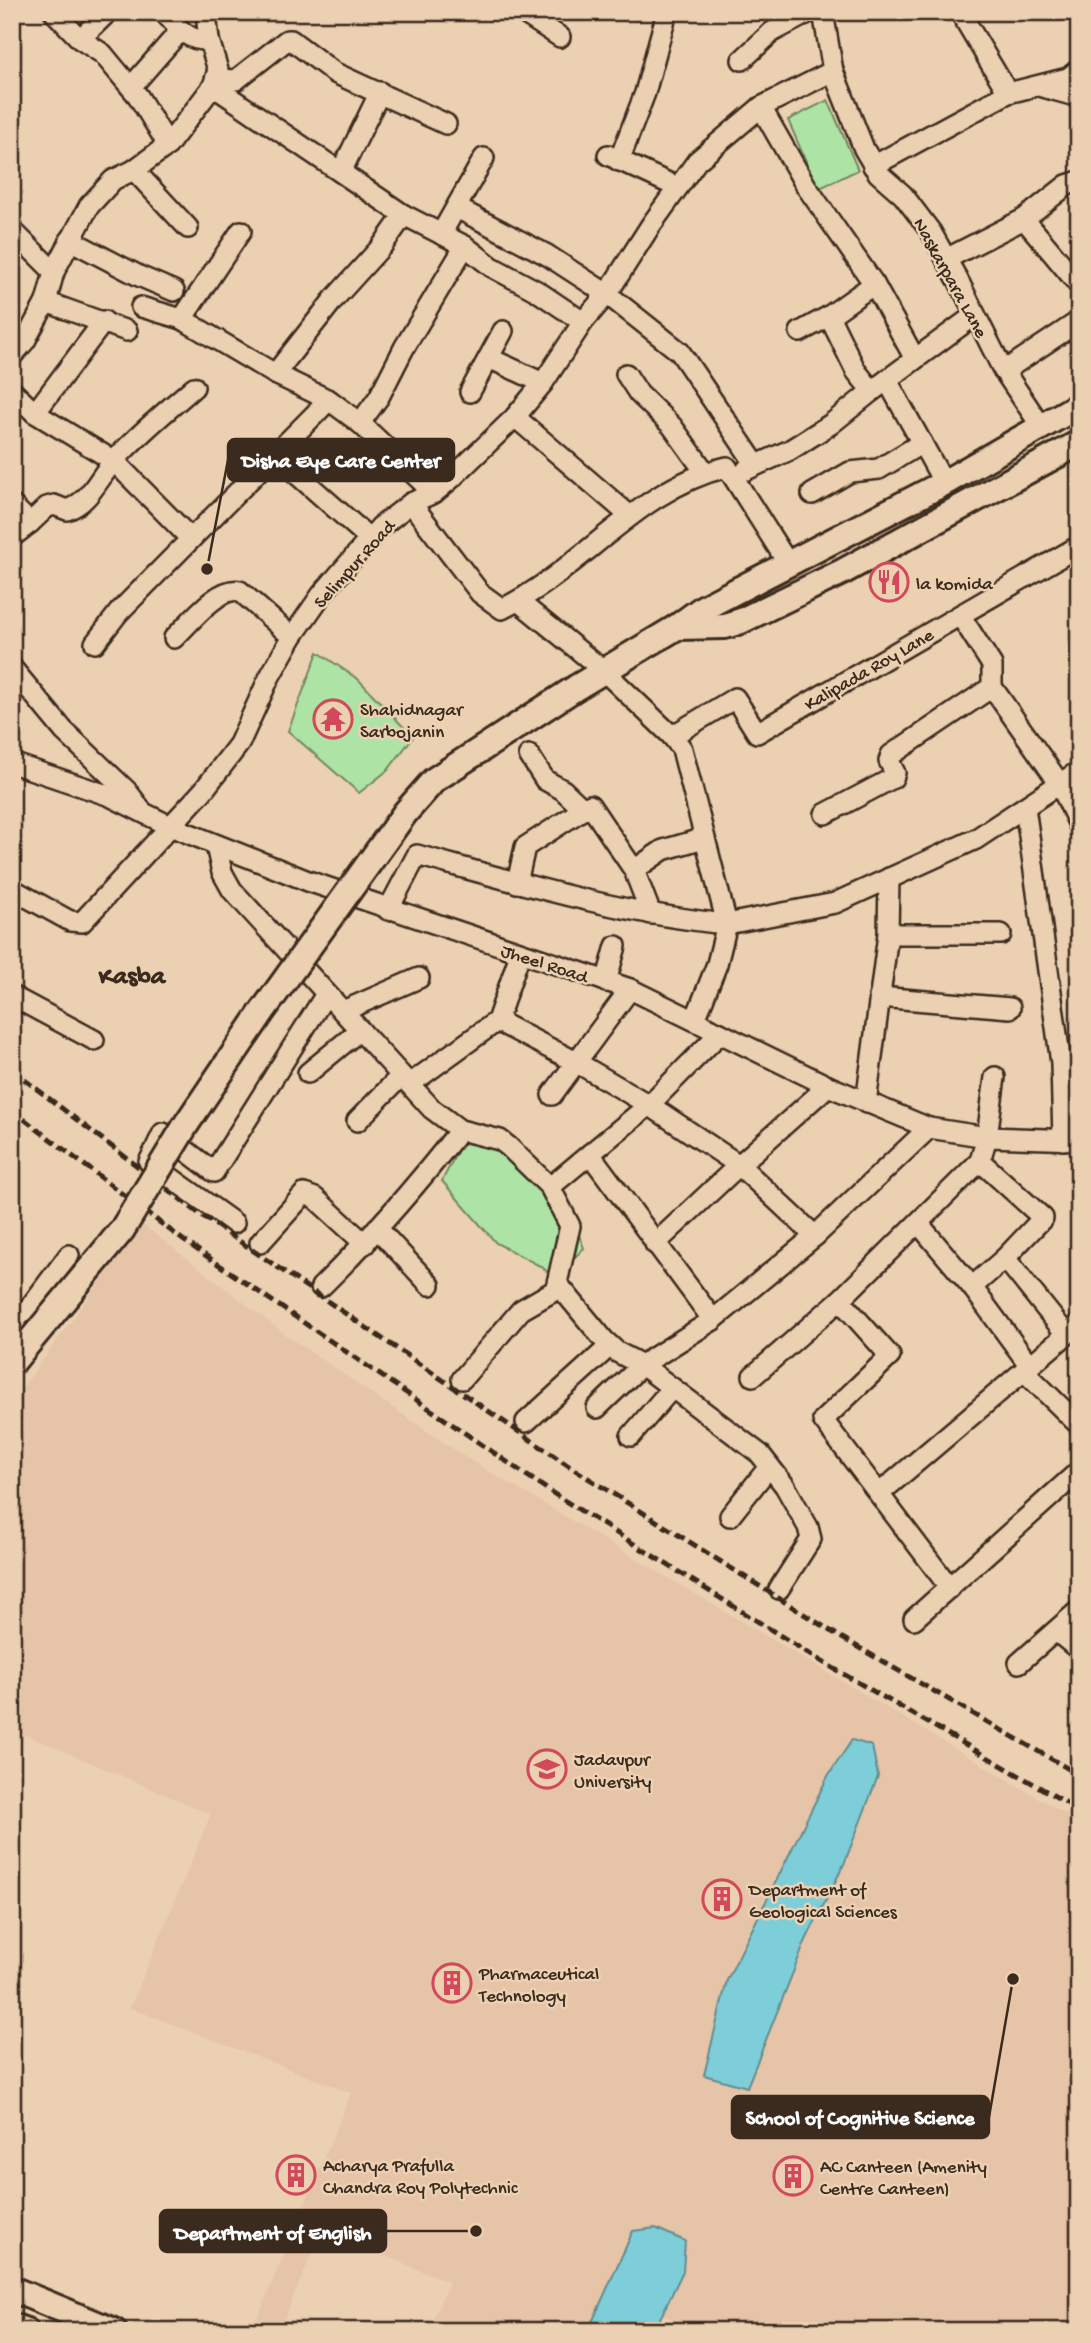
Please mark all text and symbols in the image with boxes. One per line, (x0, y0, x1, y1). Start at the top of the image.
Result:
street label: Naskarpara Lane (906, 215, 991, 343)
callout: Disha Eye Care Center (228, 439, 454, 481)
text: Disha Eye Care Center (240, 451, 443, 476)
street label: Selimpur Road (310, 515, 403, 614)
restaurant icon: la komida (868, 561, 910, 603)
place label: la komida (916, 574, 994, 597)
street label: Kalipada Roy Lane (801, 625, 939, 717)
temple icon: Shahidnagar Sarbojanin (312, 698, 354, 740)
place label: Shahidnagar Sarbojanin (360, 700, 465, 745)
street label: Jheel Road (498, 940, 592, 991)
district label: Kasba (98, 963, 167, 994)
school or university icon: Jadavpur University (526, 1748, 568, 1790)
place label: Jadavpur University (574, 1750, 652, 1795)
building icon: Department of Geological Sciences (701, 1878, 743, 1920)
place label: Department of Geological Sciences (747, 1880, 898, 1925)
building icon: Pharmaceutical Technology (431, 1962, 473, 2004)
place label: Pharmaceutical Technology (478, 1964, 599, 2009)
callout: School of Cognitive Science (732, 2096, 989, 2138)
text: School of Cognitive Science (745, 2108, 976, 2133)
building icon: Acharya Prafulla Chandra Roy Polytechnic (275, 2154, 317, 2196)
building icon: AC Canteen (Amenity Centre Canteen) (772, 2155, 814, 2197)
place label: Acharya Prafulla Chandra Roy Polytechnic (323, 2156, 518, 2201)
place label: AC Canteen (Amenity Centre Canteen) (820, 2157, 988, 2202)
callout: Department of English (160, 2210, 386, 2252)
text: Department of English (172, 2223, 372, 2248)

